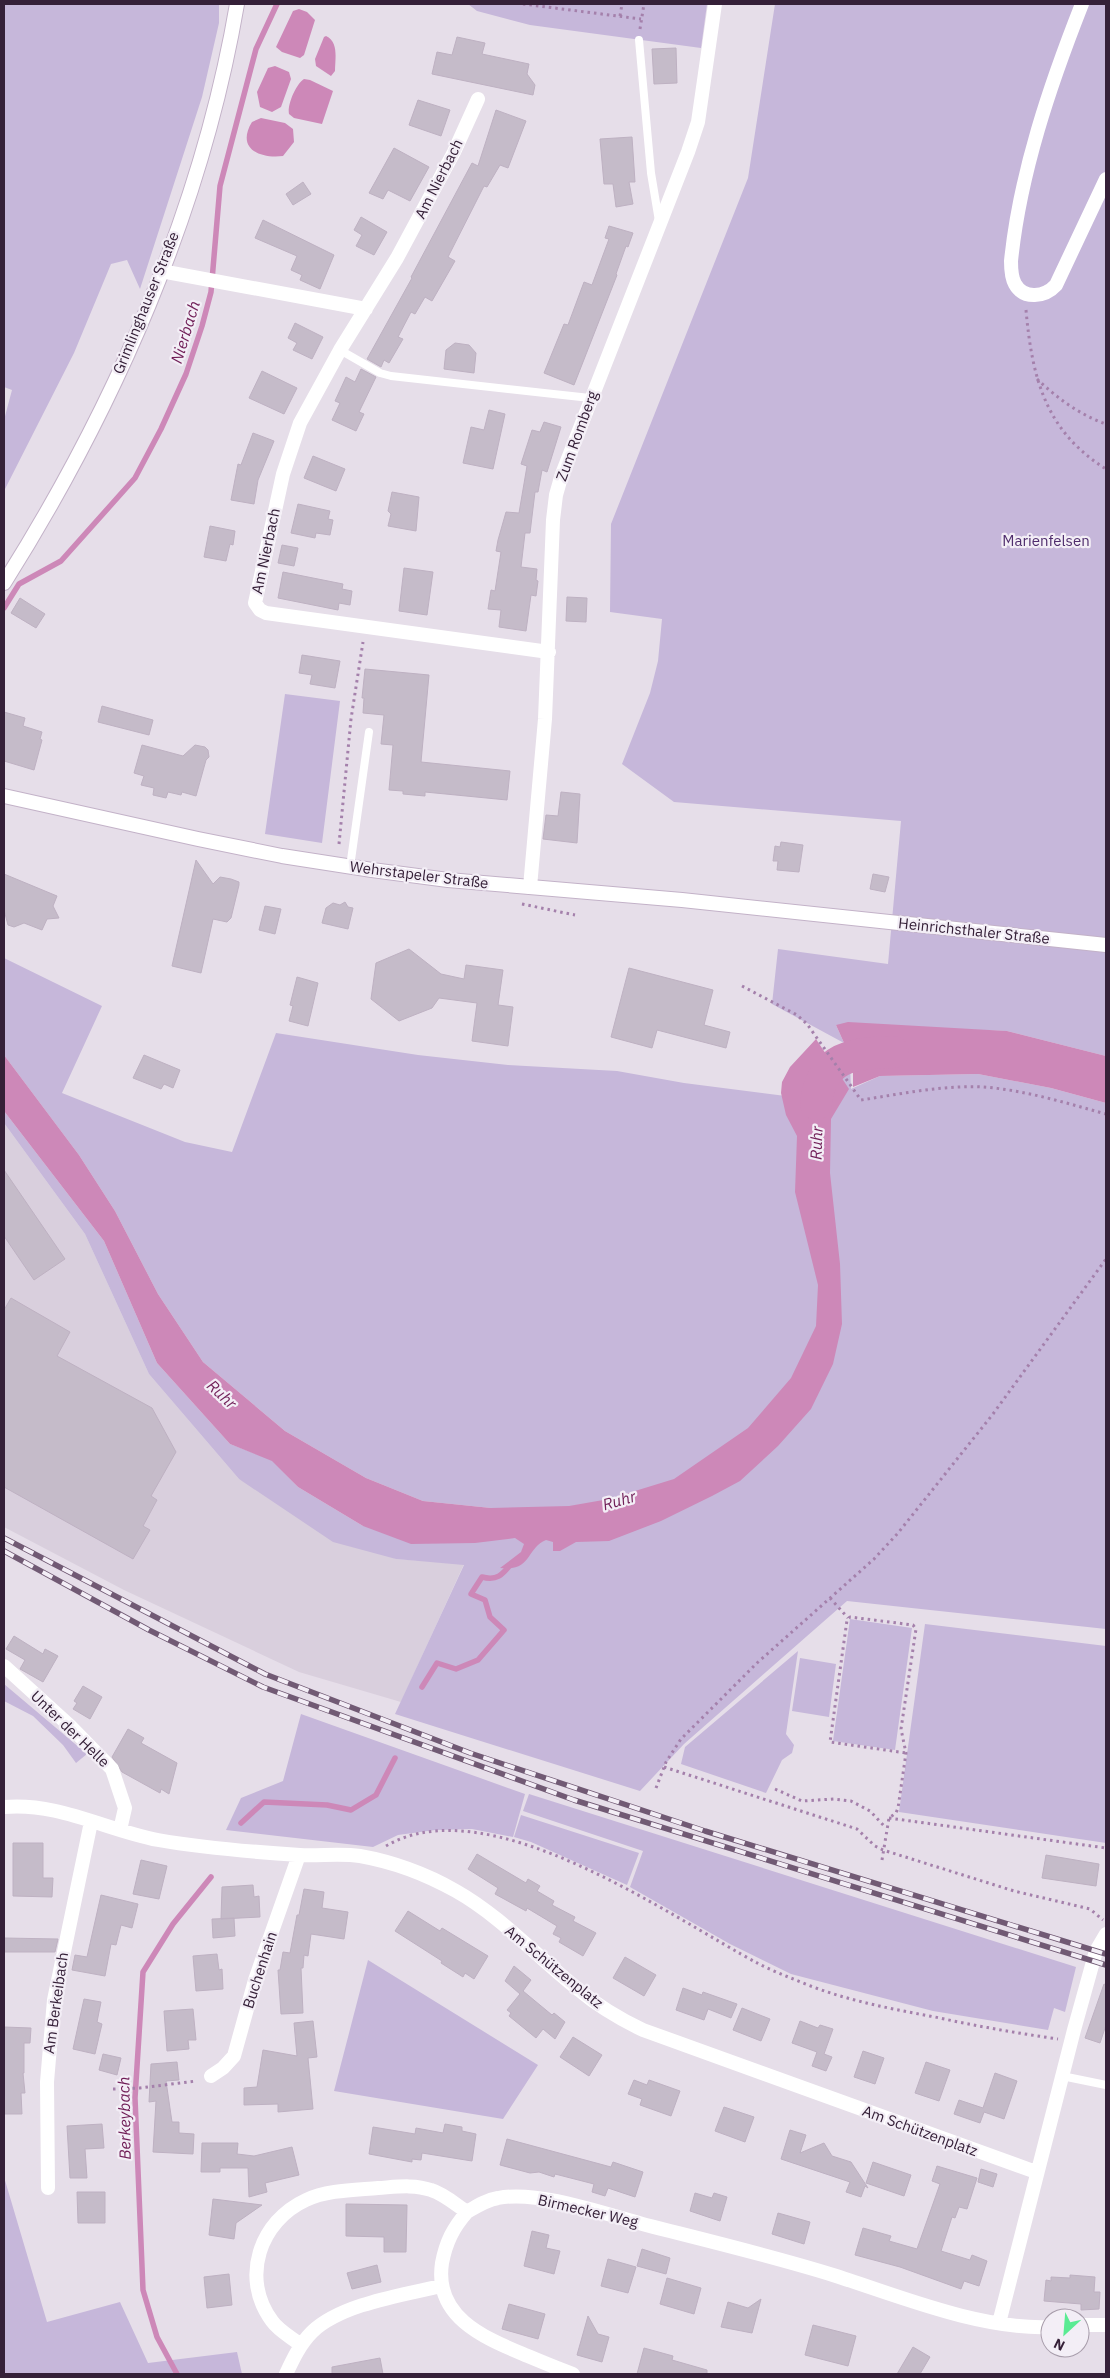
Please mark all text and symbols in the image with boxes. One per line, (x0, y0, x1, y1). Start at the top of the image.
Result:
street label: Am Nierbach (410, 136, 467, 222)
street label: Grimlinghauser Straße (108, 229, 183, 377)
water label: Nierbach (166, 298, 204, 366)
street label: Zum Romberg (551, 388, 602, 484)
street label: Am Nierbach (247, 506, 284, 595)
park label: Marienfelsen (1002, 531, 1090, 550)
street label: Wehrstapeler Straße (349, 857, 489, 892)
street label: Heinrichsthaler Straße (897, 913, 1051, 948)
water label: Ruhr (805, 1125, 827, 1160)
water label: Ruhr (203, 1375, 242, 1414)
water label: Ruhr (600, 1485, 639, 1514)
street label: Unter der Helle (27, 1686, 114, 1771)
street label: Am Schützenplatz (501, 1921, 607, 2012)
street label: Buchenhain (238, 1929, 281, 2011)
street label: Am Berkeibach (39, 1951, 72, 2055)
water label: Berkeybach (113, 2076, 135, 2160)
street label: Am Schützenplatz (860, 2101, 980, 2160)
street label: Birmecker Weg (536, 2190, 640, 2231)
north arrow (1040, 2308, 1090, 2358)
text: N (1051, 2334, 1068, 2355)

